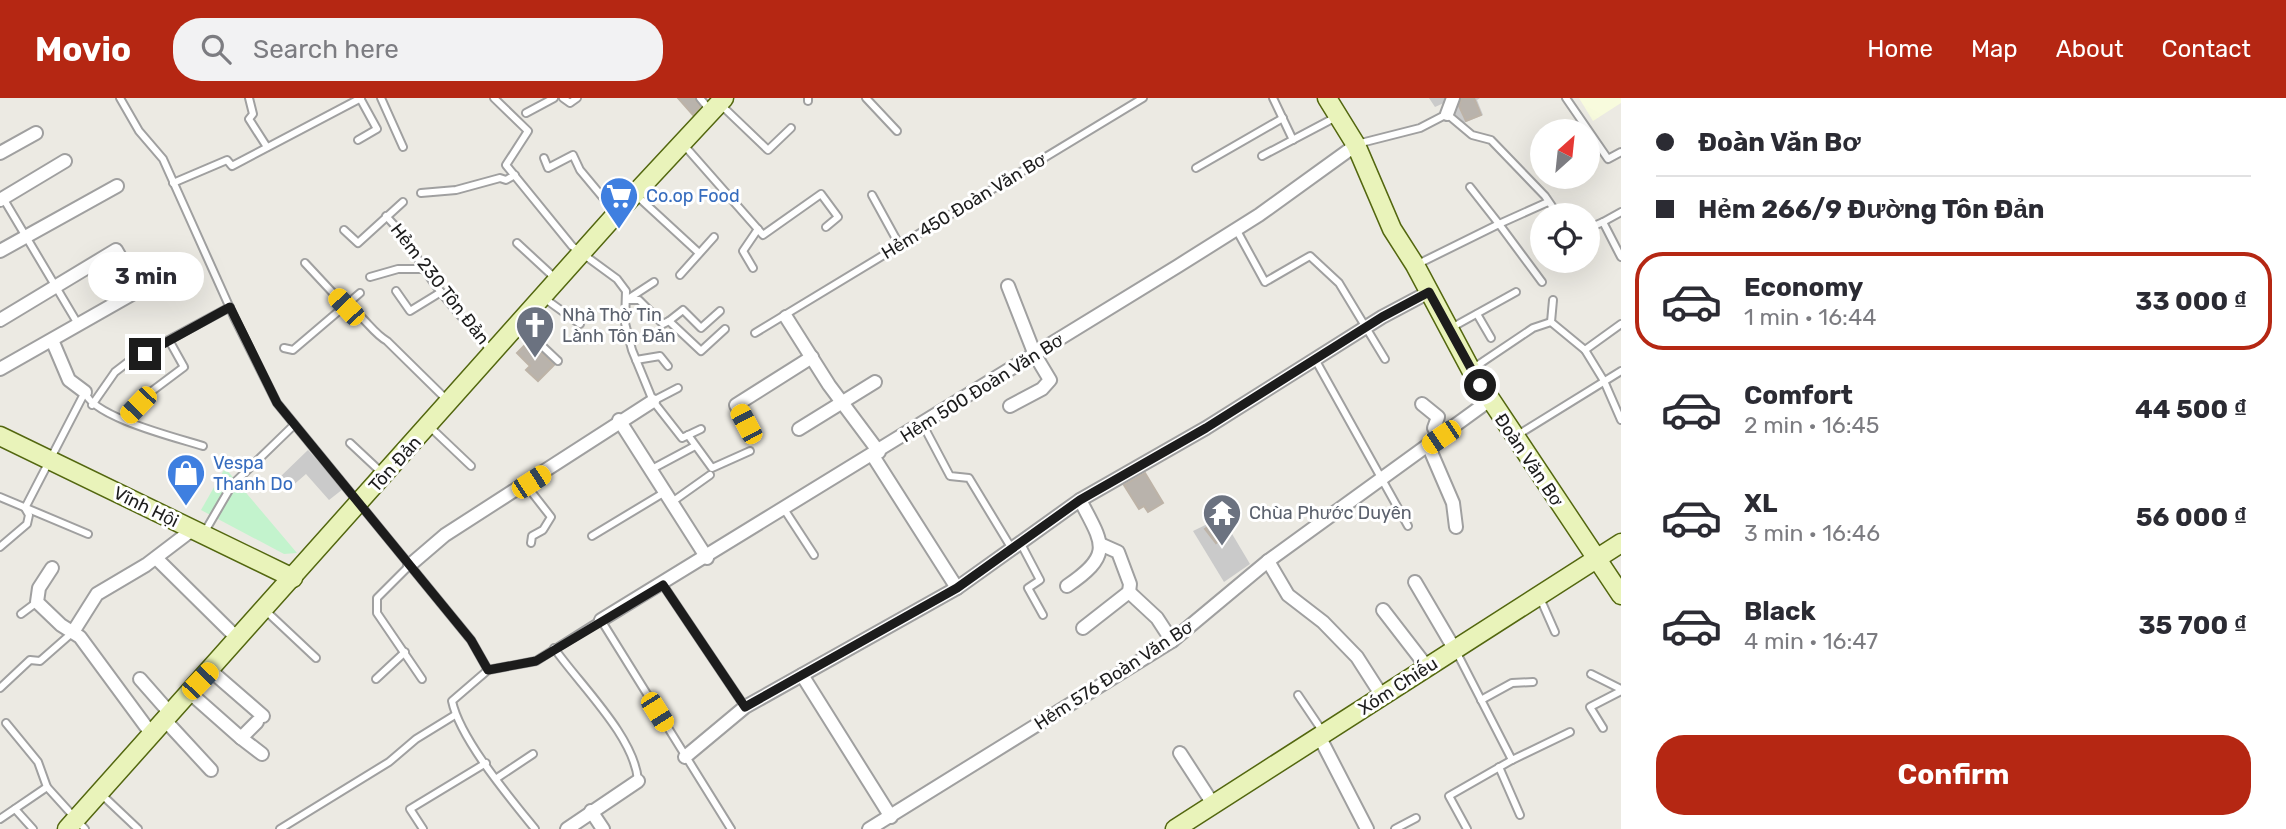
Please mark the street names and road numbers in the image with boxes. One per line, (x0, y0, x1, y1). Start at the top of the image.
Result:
street label: Hẻm 450 Đoàn Văn Bơ (878, 148, 1051, 264)
street label: Hẻm 230 Tôn Đản (386, 219, 494, 349)
street label: Hẻm 500 Đoàn Văn Bơ (896, 329, 1068, 447)
street label: Đoàn Văn Bơ (1490, 409, 1568, 511)
street label: Tôn Đản (364, 431, 426, 497)
street label: Vĩnh Hội (110, 482, 182, 532)
street label: Hẻm 576 Đoàn Văn Bơ (1030, 615, 1198, 735)
street label: Xóm Chiếu (1354, 652, 1442, 720)

